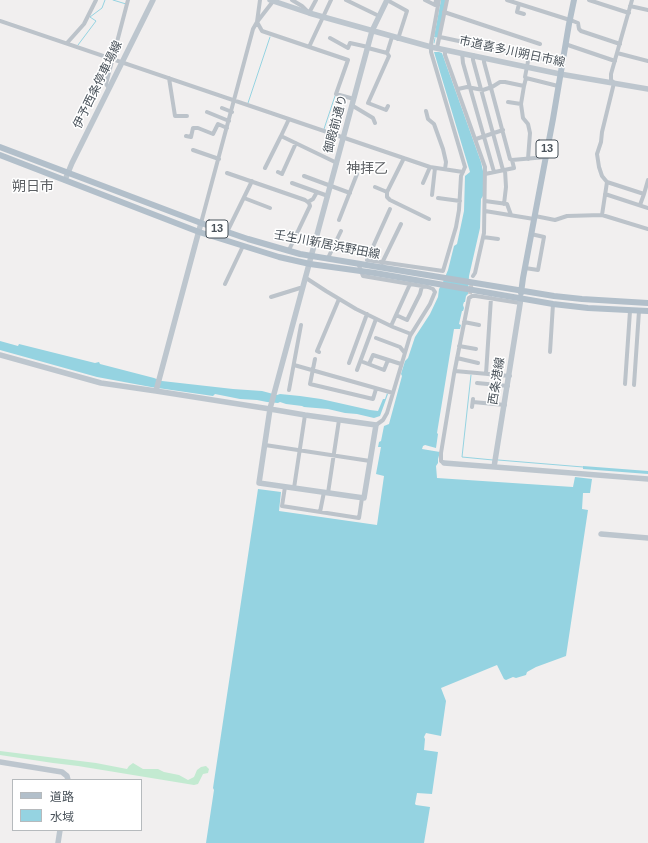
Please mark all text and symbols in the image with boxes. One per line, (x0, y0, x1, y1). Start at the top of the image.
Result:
street label: 市道喜多川朔日市線 (458, 34, 566, 70)
street label: 伊予西条停車場線 (70, 39, 126, 131)
street label: 御殿前通り (321, 93, 351, 155)
road number: 13 (536, 140, 558, 158)
district label: 神拝乙 (346, 161, 388, 177)
district label: 朔日市 (12, 179, 54, 195)
road number: 13 (206, 220, 228, 238)
street label: 壬生川新居浜野田線 (273, 228, 381, 262)
street label: 西条港線 (486, 356, 508, 406)
legend (12, 779, 142, 831)
text: 道路 (50, 790, 74, 804)
text: 水域 (50, 810, 74, 824)

